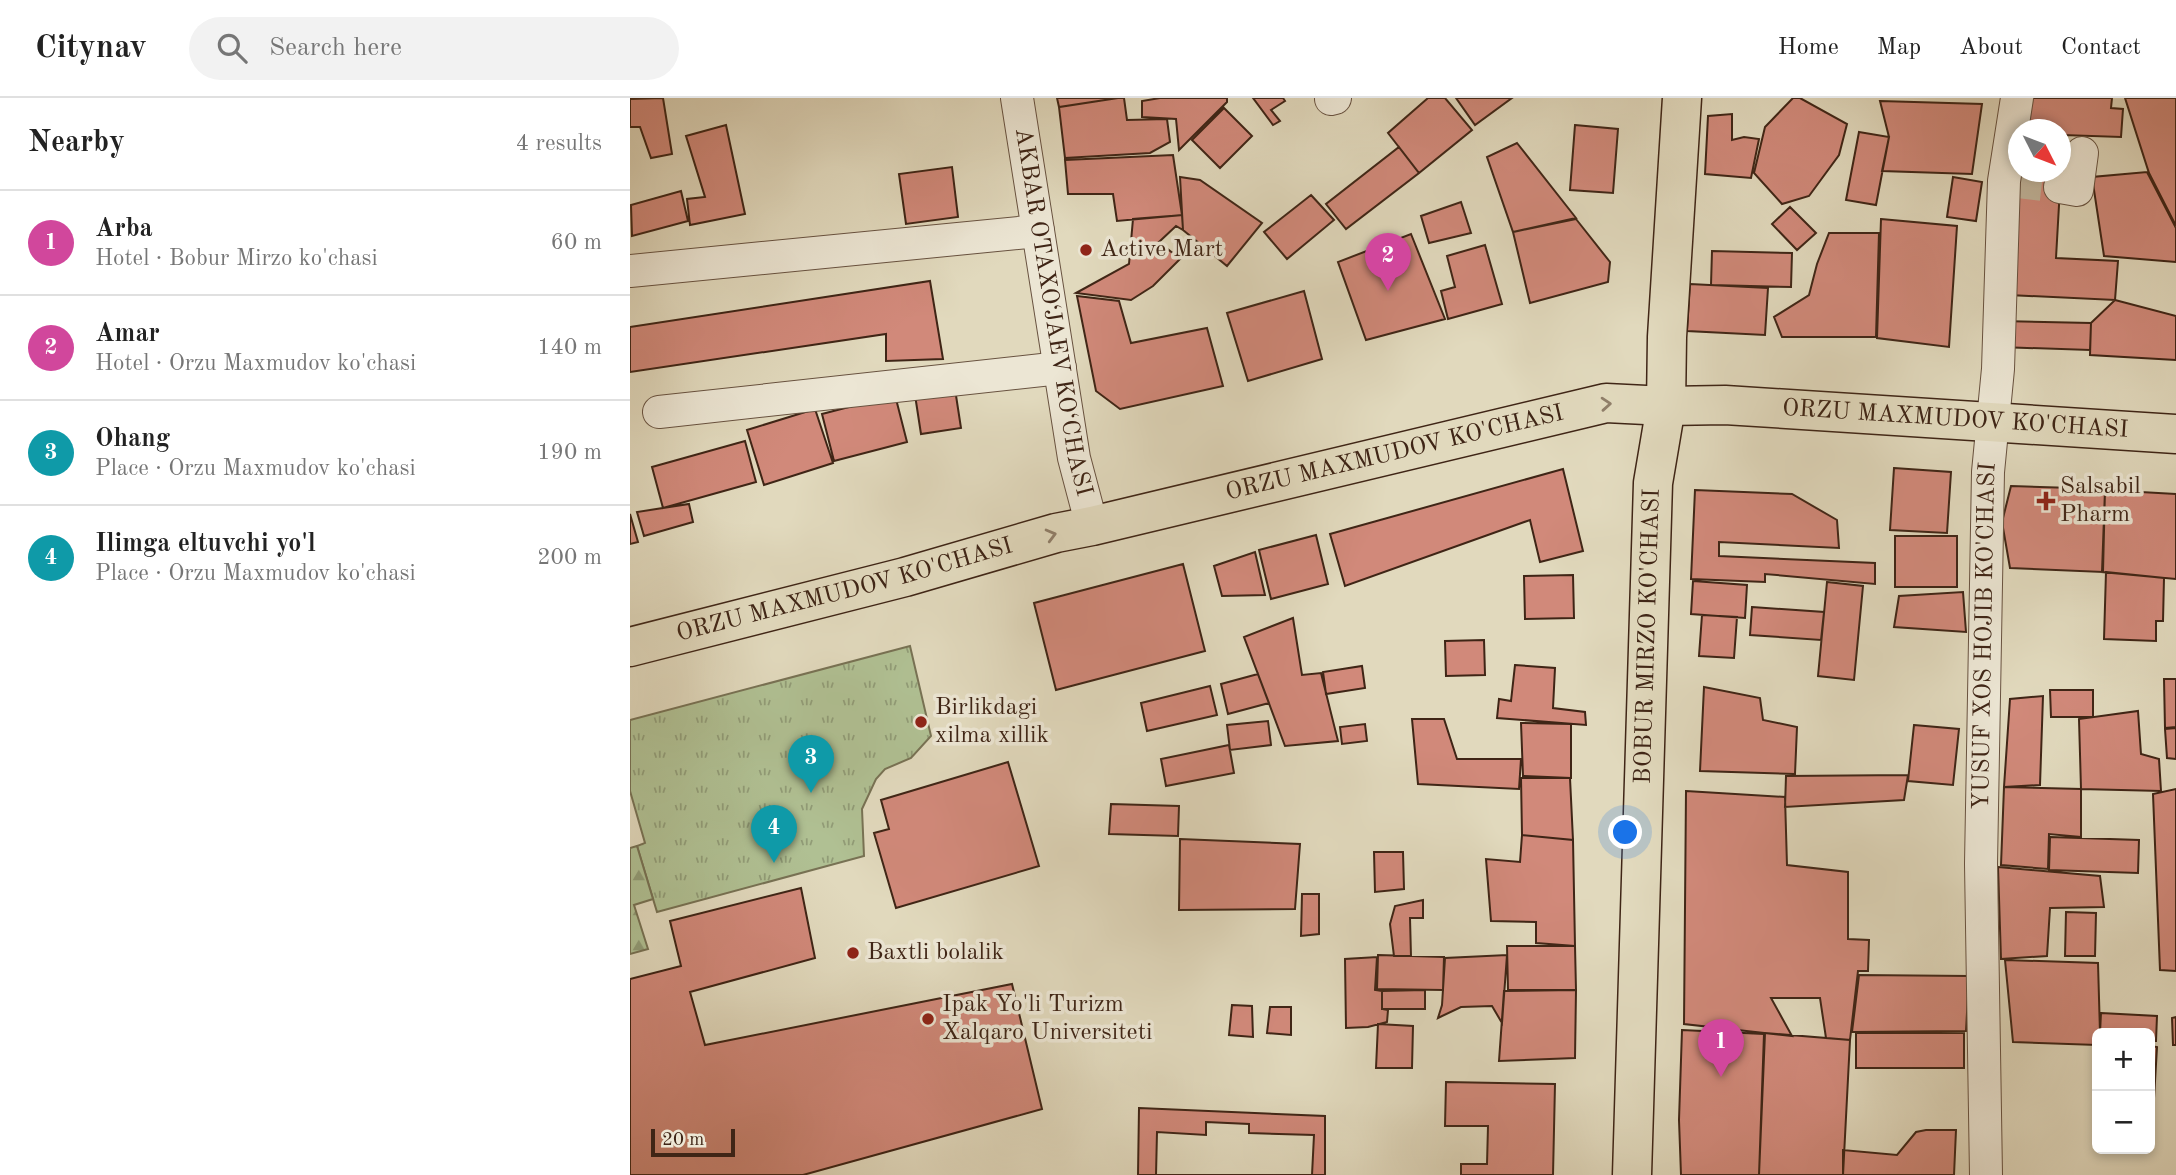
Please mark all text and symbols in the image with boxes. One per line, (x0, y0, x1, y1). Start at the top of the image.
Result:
search box (189, 17, 679, 80)
icon: search (213, 29, 251, 67)
text: Citynav (35, 32, 147, 65)
text: Search here (269, 35, 402, 61)
text: Home (1778, 36, 1839, 60)
text: Map (1877, 36, 1921, 60)
text: About (1959, 36, 2023, 60)
text: Contact (2061, 36, 2141, 60)
north arrow (2008, 119, 2071, 182)
street label: AKBAR OTAXO‘JAEV KO‘CHASI (1010, 126, 1096, 499)
text: Nearby (28, 128, 125, 158)
text: 4 results (516, 132, 602, 155)
text: Arba (95, 216, 153, 242)
text: 1 (44, 231, 58, 254)
text: 60 m (551, 231, 602, 254)
pin: 2 (1365, 233, 1411, 291)
place label: Active Mart (1100, 238, 1223, 262)
marker: Active Mart (1078, 242, 1094, 258)
text: Hotel · Bobur Mirzo ko'chasi (95, 247, 378, 270)
text: Amar (95, 321, 160, 347)
text: 2 (44, 336, 58, 359)
text: 140 m (537, 336, 602, 359)
text: Hotel · Orzu Maxmudov ko'chasi (95, 352, 416, 375)
one-way arrow (1601, 397, 1612, 412)
street label: ORZU MAXMUDOV KO'CHASI (1781, 397, 2129, 443)
street label: ORZU MAXMUDOV KO'CHASI (1223, 402, 1566, 506)
text: Ohang (95, 426, 170, 452)
text: 3 (44, 441, 58, 464)
text: 190 m (537, 441, 602, 464)
text: Place · Orzu Maxmudov ko'chasi (95, 457, 416, 480)
street label: YUSUF XOS HOJIB KO'CHASI (1970, 461, 2001, 810)
place label: Salsabil Pharm (2060, 475, 2141, 527)
street label: BOBUR MIRZO KO'CHASI (1632, 488, 1665, 784)
marker: Salsabil Pharm (2038, 493, 2054, 509)
one-way arrow (1045, 529, 1057, 543)
text: Ilimga eltuvchi yo'l (95, 531, 316, 557)
street label: ORZU MAXMUDOV KO'CHASI (674, 534, 1016, 647)
text: 4 (44, 546, 58, 569)
text: 200 m (537, 546, 602, 569)
text: Place · Orzu Maxmudov ko'chasi (95, 562, 416, 585)
place label: Birlikdagi xilma xillik (935, 696, 1049, 748)
marker: Birlikdagi xilma xillik (913, 714, 929, 730)
pin: 3 (788, 735, 834, 793)
pin: 4 (751, 805, 797, 863)
your location (1608, 815, 1642, 849)
place label: Baxtli bolalik (867, 941, 1004, 965)
marker: Baxtli bolalik (845, 945, 861, 961)
place label: Ipak Yo'li Turizm Xalqaro Universiteti (942, 993, 1153, 1045)
marker: Ipak Yo'li Turizm Xalqaro Universiteti (920, 1011, 936, 1027)
pin: 1 (1698, 1019, 1744, 1077)
map controls (2092, 1028, 2155, 1154)
button: + (2092, 1028, 2155, 1091)
button: − (2092, 1091, 2155, 1154)
scale bar (651, 1126, 735, 1158)
text: 20 m (662, 1131, 704, 1150)

